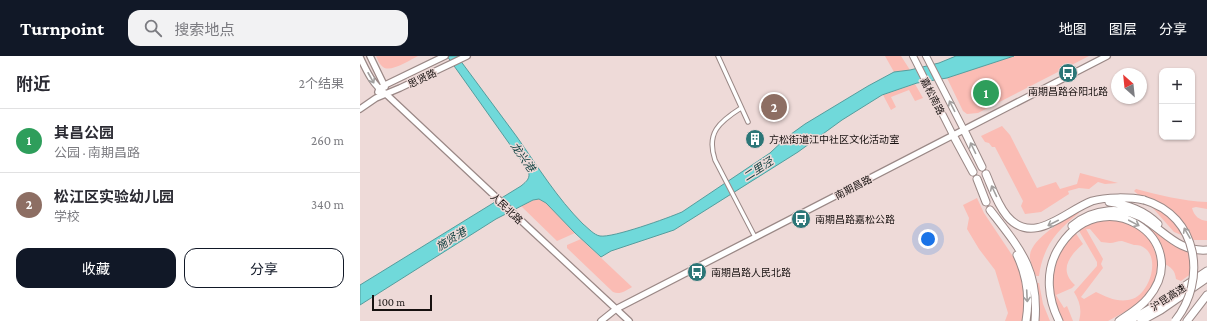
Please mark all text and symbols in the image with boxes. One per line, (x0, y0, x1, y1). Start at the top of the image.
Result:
search box (128, 10, 408, 46)
icon: search (142, 17, 164, 39)
text: Turnpoint (20, 18, 104, 39)
text: 地图 (1059, 21, 1087, 37)
text: 图层 (1109, 21, 1137, 37)
text: 分享 (1159, 21, 1187, 37)
text: 搜索地点 (174, 22, 234, 38)
bus stop icon: 南期昌路谷阳北路 (1057, 62, 1079, 84)
street label: 思贤路 (406, 67, 438, 90)
north arrow (1111, 68, 1147, 104)
map controls (1159, 68, 1195, 140)
button: + (1159, 68, 1195, 104)
one-way arrow (367, 71, 375, 83)
text: 附近 (16, 75, 50, 94)
text: 2个结果 (299, 76, 344, 91)
street label: 嘉松南路 (919, 76, 947, 117)
pin: 1 (973, 78, 999, 108)
place label: 南期昌路谷阳北路 (1028, 86, 1108, 97)
pin: 2 (761, 92, 787, 122)
one-way arrow (948, 100, 955, 112)
button: − (1159, 104, 1195, 140)
text: 其昌公园 (54, 125, 114, 141)
building icon: 方松街道江中社区文化活动室 (744, 128, 766, 150)
text: 1 (27, 133, 31, 148)
text: 260 m (311, 133, 344, 148)
place label: 方松街道江中社区文化活动室 (769, 134, 899, 145)
water label: 龙兴港 (509, 140, 539, 176)
one-way arrow (969, 143, 976, 155)
text: 公园 · 南期昌路 (54, 145, 140, 160)
water label: 二里泾 (741, 154, 776, 183)
street label: 南期昌路 (833, 173, 874, 201)
one-way arrow (990, 186, 997, 198)
text: 松江区实验幼儿园 (54, 189, 174, 205)
street label: 人民北路 (488, 191, 525, 226)
text: 2 (26, 197, 32, 212)
text: 340 m (311, 197, 344, 212)
bus stop icon: 南期昌路嘉松公路 (790, 208, 812, 230)
text: 学校 (54, 209, 80, 224)
place label: 南期昌路嘉松公路 (815, 214, 895, 225)
one-way arrow (1047, 219, 1059, 227)
one-way arrow (1128, 220, 1140, 227)
water label: 施贤港 (434, 224, 470, 253)
one-way arrow (1182, 227, 1190, 239)
your location (918, 229, 938, 249)
button: 收藏 (16, 248, 176, 288)
button: 分享 (184, 248, 344, 288)
bus stop icon: 南期昌路人民北路 (686, 261, 708, 283)
place label: 南期昌路人民北路 (711, 267, 791, 278)
street label: 沪昆高速 (1149, 282, 1188, 313)
one-way arrow (1024, 289, 1031, 302)
scale bar (372, 293, 432, 312)
text: 100 m (378, 296, 405, 308)

